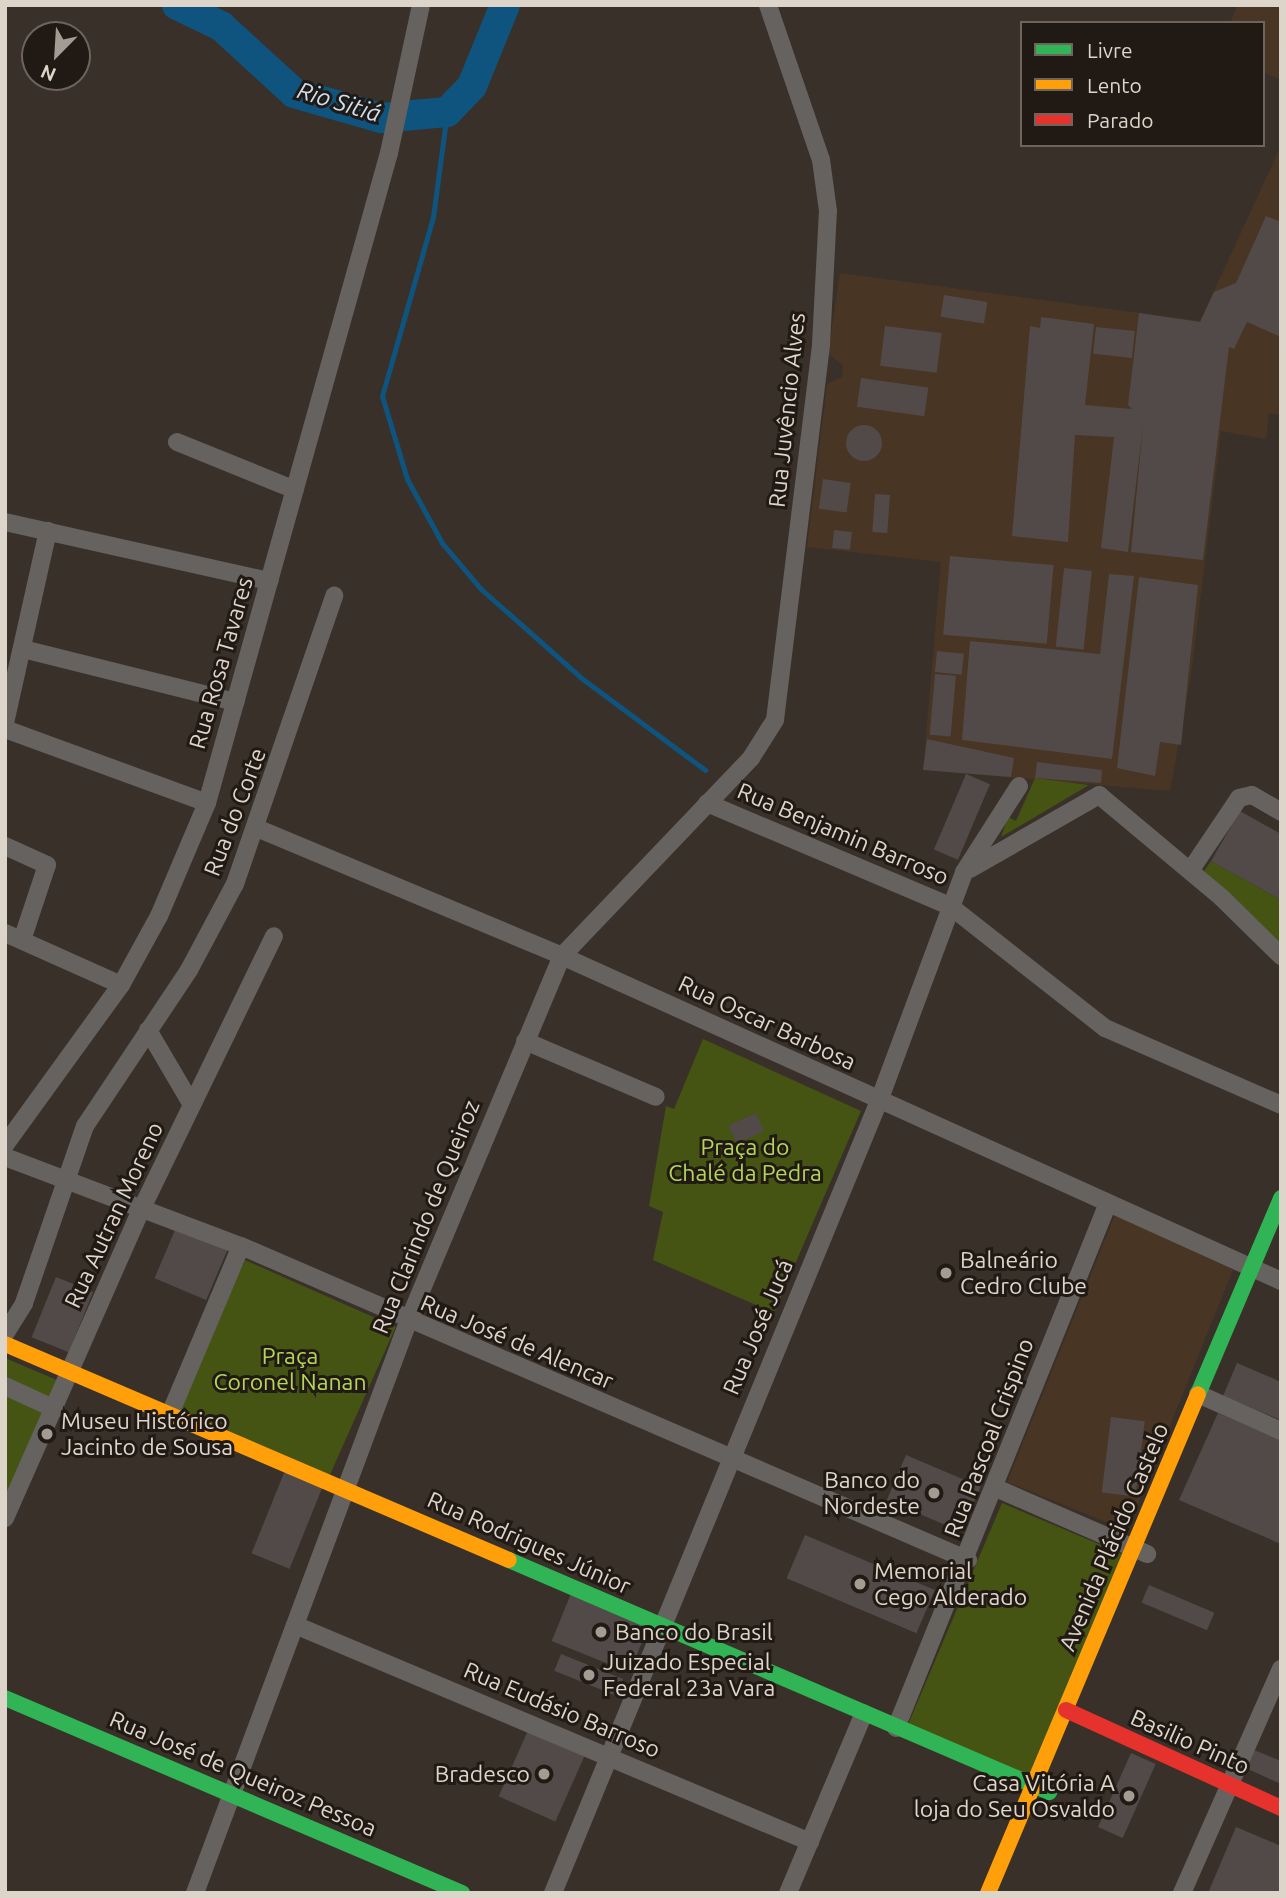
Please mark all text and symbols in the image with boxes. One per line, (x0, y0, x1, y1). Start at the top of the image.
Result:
north arrow (21, 21, 91, 91)
legend (1020, 21, 1265, 147)
text: Livre (1087, 38, 1133, 62)
text: N (37, 60, 59, 86)
text: Lento (1087, 73, 1142, 97)
water label: Rio Sitiá (294, 76, 384, 128)
text: Parado (1087, 108, 1153, 132)
street label: Rua Juvêncio Alves (763, 311, 811, 509)
street label: Rua Rosa Tavares (183, 574, 259, 752)
street label: Rua do Corte (198, 744, 272, 880)
street label: Rua Benjamin Barroso (733, 777, 953, 891)
street label: Rua Oscar Barbosa (674, 970, 860, 1076)
street label: Rua Clarindo de Queiroz (366, 1096, 486, 1338)
street label: Rua Autran Moreno (59, 1118, 169, 1312)
park label: Praça do Chalé da Pedra (668, 1133, 822, 1187)
place label: Balneário Cedro Clube (960, 1246, 1087, 1300)
street label: Rua José Jucá (717, 1255, 799, 1399)
marker: Balneário Cedro Clube (938, 1265, 954, 1281)
street label: Rua José de Alencar (416, 1289, 618, 1395)
street label: Rua Pascoal Crispino (938, 1335, 1040, 1541)
park label: Praça Coronel Nanan (213, 1342, 367, 1396)
place label: Museu Histórico Jacinto de Sousa (61, 1407, 233, 1461)
street label: Avenida Plácido Castelo (1053, 1419, 1175, 1655)
marker: Museu Histórico Jacinto de Sousa (39, 1426, 55, 1442)
place label: Banco do Nordeste (824, 1466, 920, 1520)
marker: Banco do Nordeste (926, 1485, 942, 1501)
street label: Rua Rodrigues Júnior (423, 1486, 635, 1600)
place label: Memorial Cego Alderado (874, 1557, 1027, 1611)
marker: Memorial Cego Alderado (852, 1576, 868, 1592)
place label: Banco do Brasil (615, 1618, 773, 1646)
marker: Banco do Brasil (593, 1624, 609, 1640)
place label: Juizado Especial Federal 23a Vara (603, 1648, 775, 1702)
street label: Rua Eudásio Barroso (460, 1656, 664, 1764)
marker: Juizado Especial Federal 23a Vara (581, 1667, 597, 1683)
street label: Basilio Pinto (1126, 1704, 1254, 1780)
street label: Rua José de Queiroz Pessoa (106, 1705, 380, 1843)
place label: Bradesco (435, 1760, 530, 1788)
marker: Bradesco (536, 1766, 552, 1782)
place label: Casa Vitória A loja do Seu Osvaldo (914, 1769, 1115, 1823)
marker: Casa Vitória A loja do Seu Osvaldo (1121, 1788, 1137, 1804)

